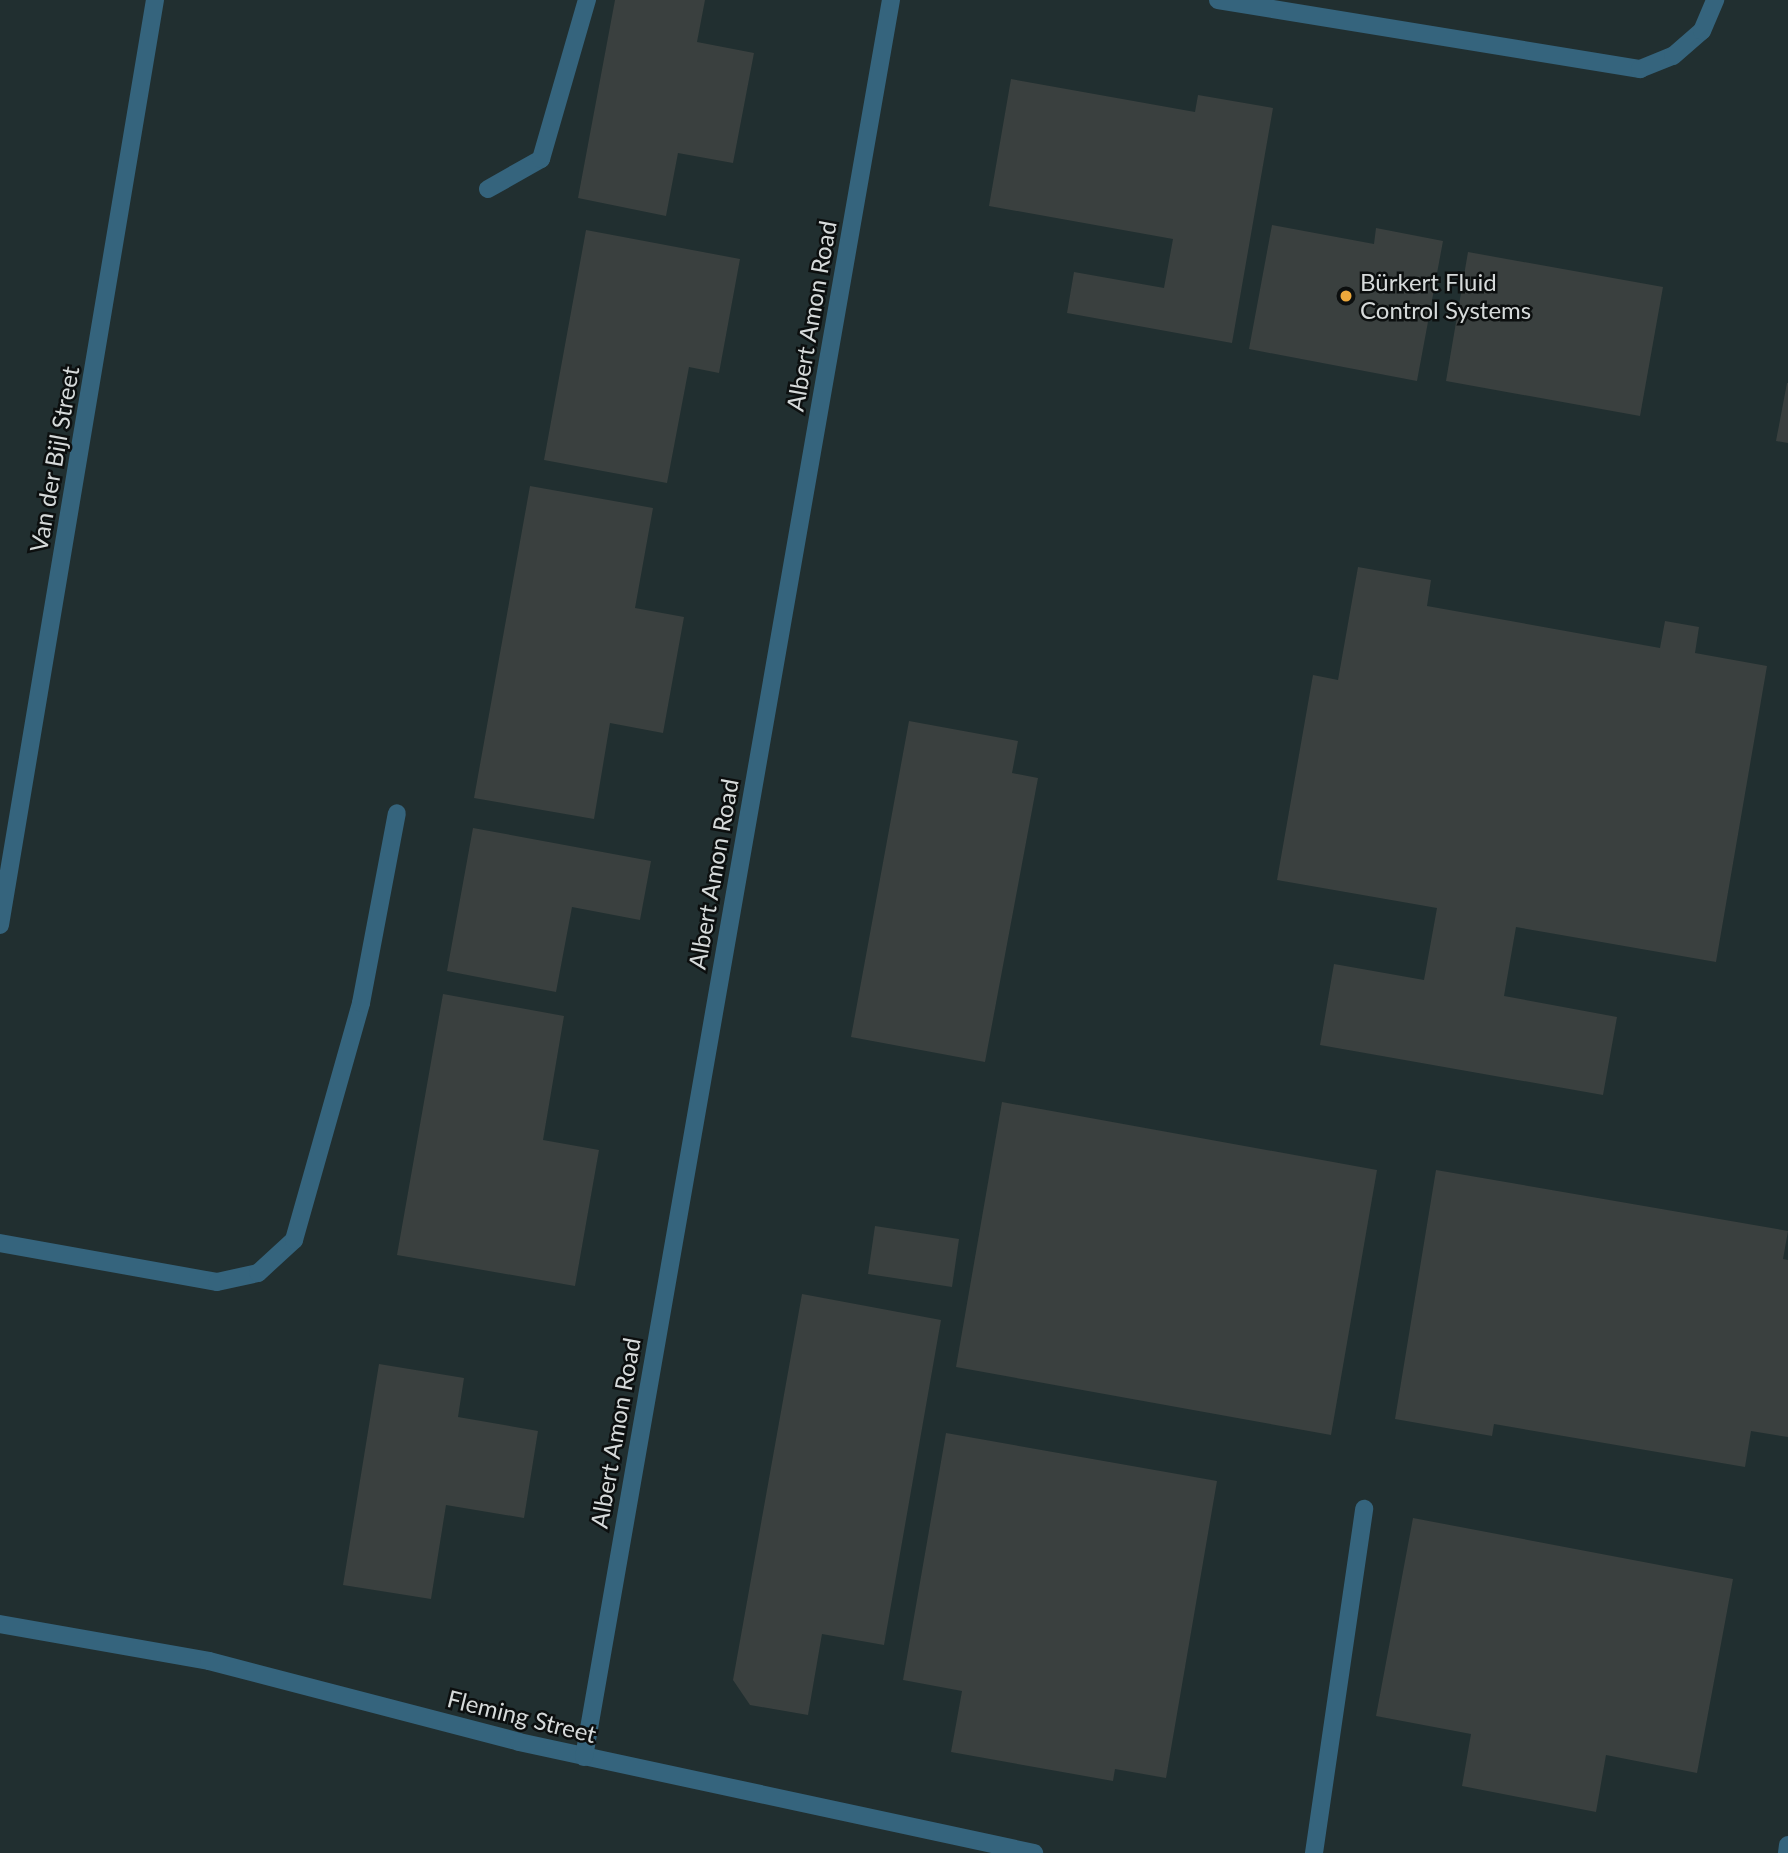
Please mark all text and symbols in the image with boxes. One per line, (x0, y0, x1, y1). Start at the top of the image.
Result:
street label: Albert Amon Road (780, 218, 842, 414)
place label: Bürkert Fluid Control Systems (1360, 268, 1531, 324)
marker: Bürkert Fluid Control Systems (1338, 288, 1354, 304)
street label: Van der Bijl Street (23, 364, 85, 554)
street label: Albert Amon Road (682, 776, 744, 972)
street label: Albert Amon Road (584, 1335, 646, 1531)
street label: Fleming Street (445, 1684, 599, 1748)

